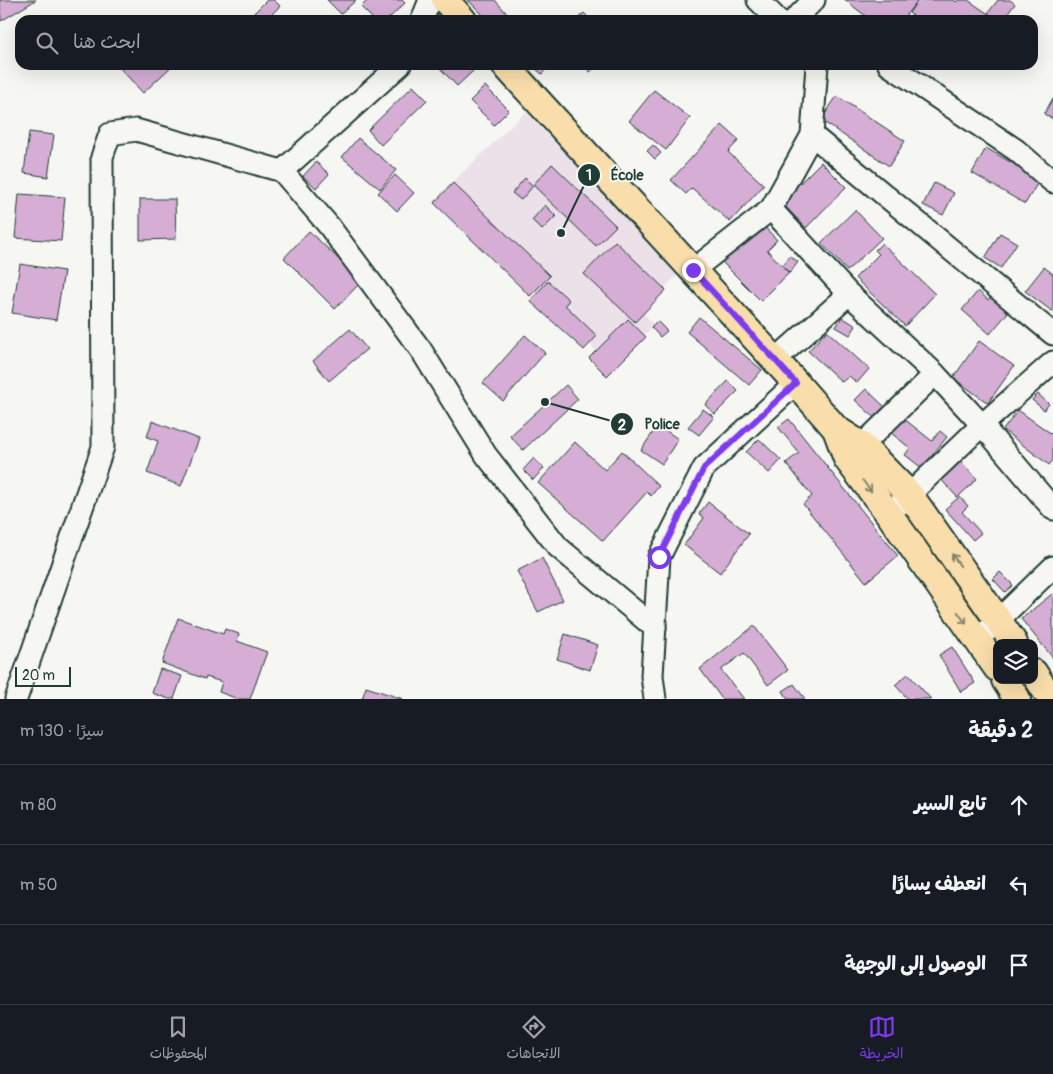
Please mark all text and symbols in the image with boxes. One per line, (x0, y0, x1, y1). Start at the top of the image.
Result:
search box (15, 15, 1038, 70)
icon: search (33, 29, 61, 57)
text: ابحث هنا (73, 30, 141, 54)
callout: École (576, 161, 654, 190)
text: 1 (586, 166, 592, 185)
text: École (611, 166, 644, 184)
route end (682, 259, 705, 282)
callout: Police (609, 410, 689, 439)
text: 2 (618, 416, 626, 435)
text: Police (644, 416, 681, 433)
one-way arrow (862, 479, 873, 492)
route start (648, 546, 671, 569)
one-way arrow (951, 554, 961, 568)
one-way arrow (957, 611, 968, 624)
map controls (993, 639, 1038, 684)
button: layers (993, 639, 1038, 684)
scale bar (15, 664, 71, 687)
text: 20 m (22, 667, 55, 684)
text: 2 دقيقة (968, 717, 1033, 744)
text: سيرًا · 130 m (20, 721, 104, 741)
icon: ahead (1005, 791, 1033, 819)
text: تابع السير (914, 792, 986, 816)
text: 80 m (20, 795, 57, 815)
icon: left (1005, 871, 1033, 899)
text: انعطف يسارًا (892, 872, 986, 896)
text: 50 m (20, 875, 57, 895)
icon: arrive (1005, 951, 1033, 979)
text: الوصول إلى الوجهة (844, 952, 986, 976)
tab: المحفوظات (150, 1013, 207, 1066)
tab: الاتجاهات (506, 1013, 561, 1066)
tab: الخريطة (860, 1013, 903, 1066)

